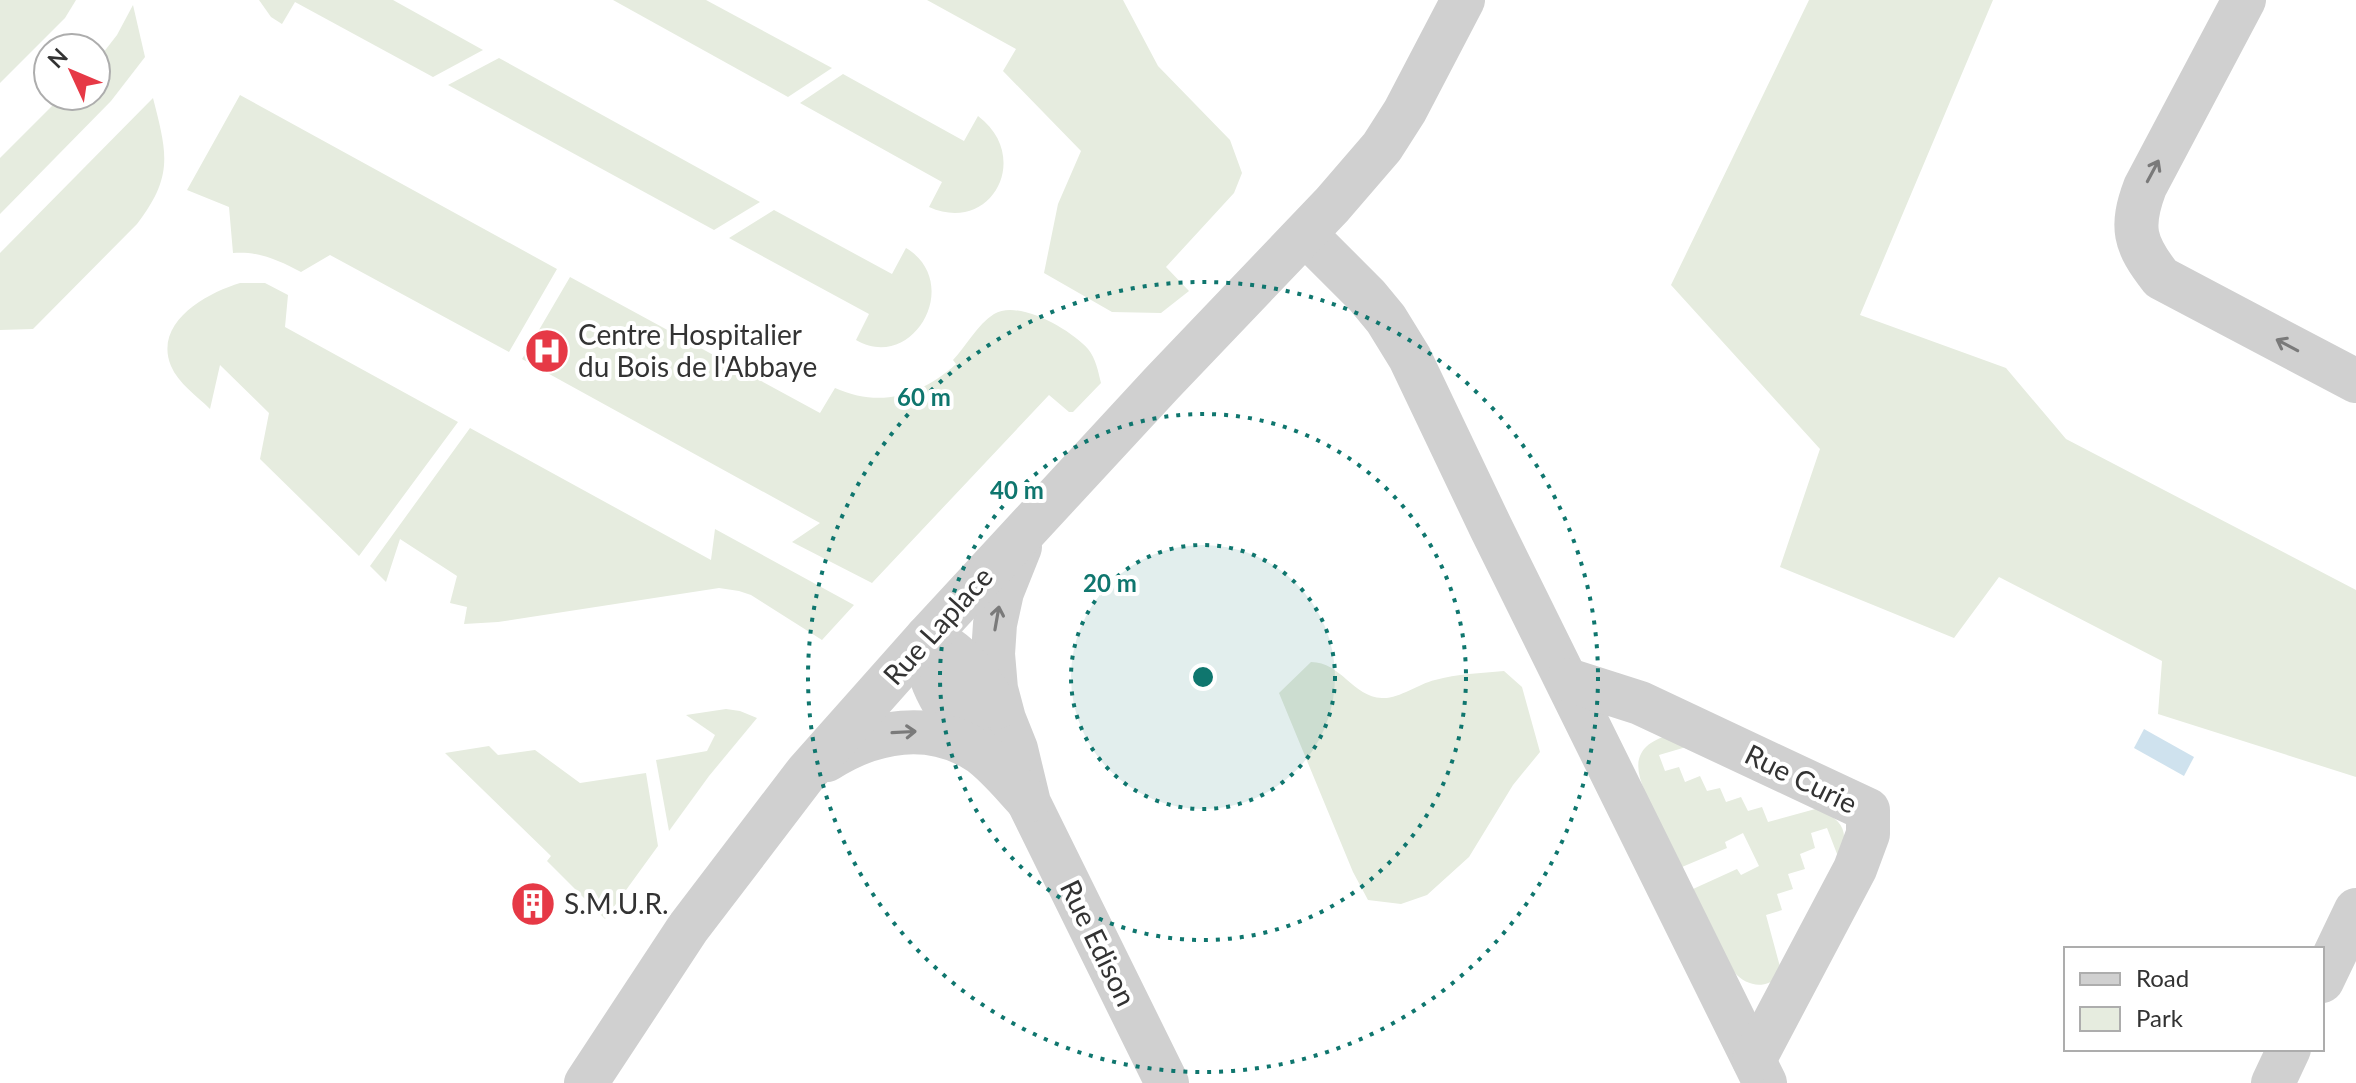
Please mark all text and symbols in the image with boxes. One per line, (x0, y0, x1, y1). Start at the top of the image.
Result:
north arrow (32, 32, 112, 112)
text: N (42, 42, 73, 73)
one-way arrow (2145, 160, 2161, 184)
place label: Centre Hospitalier du Bois de l'Abbaye (578, 317, 817, 383)
hospital icon: Centre Hospitalier du Bois de l'Abbaye (523, 327, 571, 375)
one-way arrow (2275, 336, 2299, 352)
text: 60 m (897, 382, 951, 411)
text: 40 m (990, 475, 1044, 504)
street label: Rue Laplace (875, 559, 999, 691)
text: 20 m (1083, 568, 1137, 597)
one-way arrow (991, 606, 1006, 631)
centre of rings (1189, 663, 1217, 691)
one-way arrow (890, 725, 917, 740)
street label: Rue Curie (1740, 736, 1863, 820)
street label: Rue Edison (1054, 874, 1144, 1011)
building icon: S.M.U.R. (509, 880, 557, 928)
place label: S.M.U.R. (564, 886, 669, 920)
legend (2064, 947, 2324, 1051)
text: Road (2136, 963, 2189, 992)
text: Park (2136, 1003, 2184, 1032)

